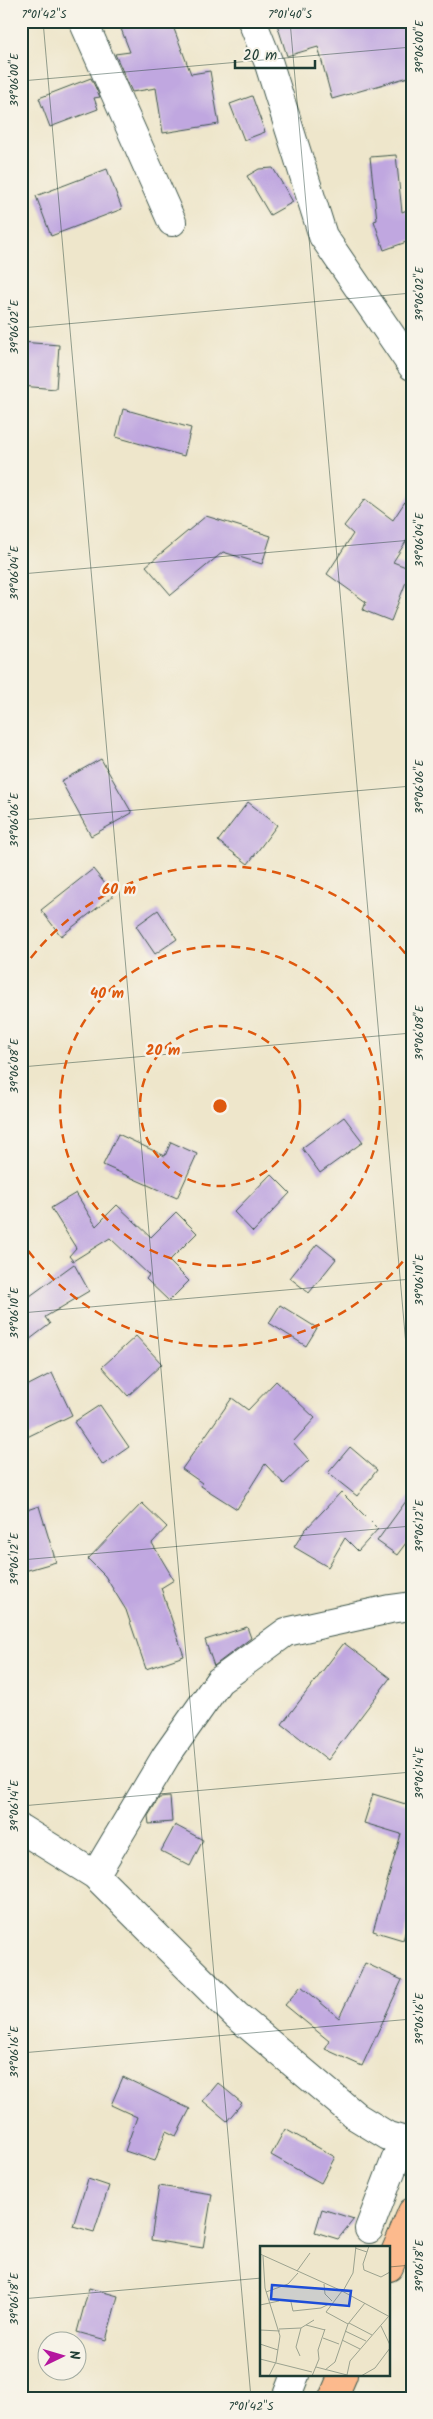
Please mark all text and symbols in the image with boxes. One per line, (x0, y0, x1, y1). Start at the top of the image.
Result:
text: 7°01'42"S (21, 5, 67, 24)
text: 7°01'40"S (268, 5, 313, 24)
text: 39°06'00"E (410, 19, 429, 74)
scale bar (235, 38, 316, 70)
text: 20 m (243, 44, 277, 68)
text: 39°06'00"E (5, 52, 24, 107)
text: 39°06'02"E (410, 265, 429, 322)
text: 39°06'02"E (5, 298, 24, 355)
text: 39°06'04"E (410, 512, 429, 567)
text: 39°06'04"E (5, 545, 24, 600)
text: 39°06'06"E (410, 759, 429, 814)
text: 39°06'06"E (5, 792, 24, 847)
text: 60 m (102, 878, 136, 902)
text: 40 m (90, 982, 124, 1006)
text: 39°06'08"E (410, 1004, 429, 1061)
text: 39°06'08"E (5, 1037, 24, 1094)
text: 20 m (146, 1039, 180, 1063)
centre of rings (211, 1097, 229, 1115)
text: 39°06'10"E (410, 1253, 429, 1306)
text: 39°06'10"E (5, 1286, 24, 1339)
text: 39°06'12"E (410, 1499, 429, 1552)
text: 39°06'12"E (5, 1532, 24, 1585)
text: 39°06'14"E (410, 1746, 429, 1799)
text: 39°06'14"E (5, 1779, 24, 1832)
text: 39°06'16"E (410, 1992, 429, 2045)
text: 39°06'16"E (5, 2025, 24, 2078)
text: 39°06'18"E (410, 2238, 429, 2293)
inset map (260, 2246, 390, 2376)
text: 39°06'18"E (5, 2271, 24, 2326)
north arrow (38, 2332, 88, 2382)
text: N (63, 2350, 85, 2360)
text: 7°01'42"S (228, 2397, 274, 2416)

